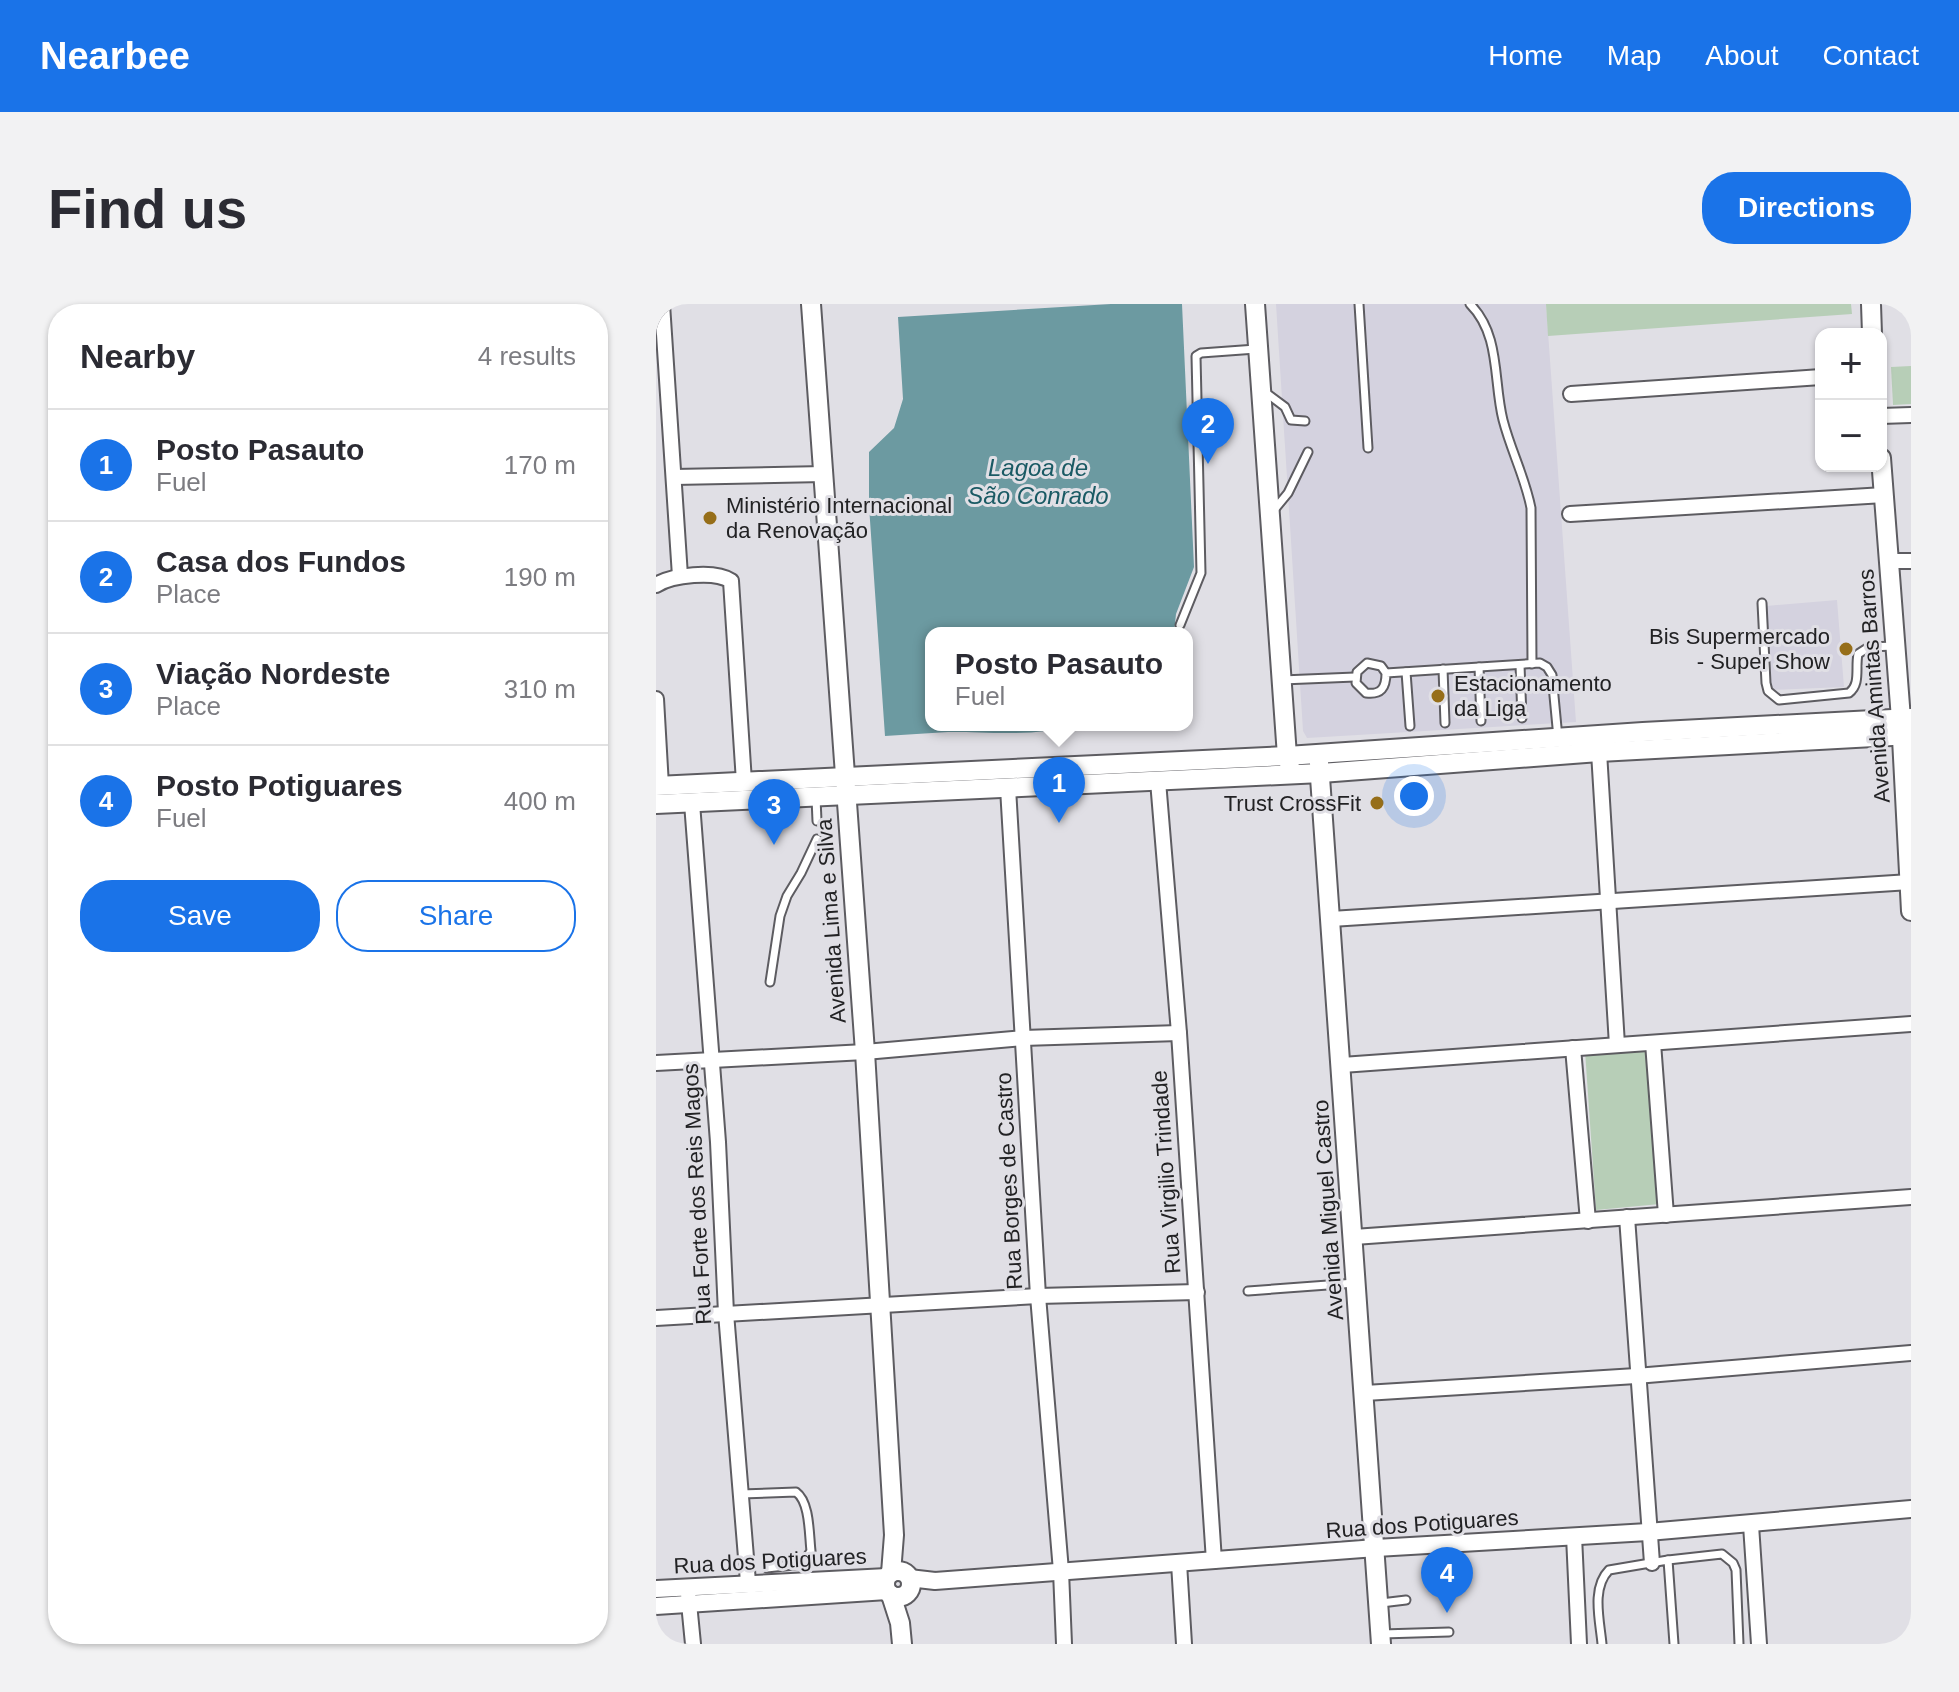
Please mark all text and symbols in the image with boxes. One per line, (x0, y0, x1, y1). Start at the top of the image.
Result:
text: Nearbee (40, 35, 190, 77)
text: Home (1488, 40, 1563, 71)
text: Map (1607, 40, 1661, 71)
text: About (1705, 40, 1779, 71)
text: Contact (1823, 40, 1919, 71)
button: Directions (1702, 172, 1911, 244)
text: Find us (48, 177, 247, 240)
map controls (1815, 328, 1887, 472)
button: + (1815, 328, 1887, 400)
text: Nearby (80, 337, 195, 375)
text: 4 results (478, 341, 576, 371)
pin: 2 (1182, 398, 1234, 464)
button: − (1815, 400, 1887, 472)
text: Posto Pasauto (156, 433, 364, 466)
text: 1 (99, 450, 113, 480)
text: 170 m (504, 450, 576, 480)
water label: Lagoa de São Conrado (967, 454, 1109, 509)
text: Fuel (156, 467, 207, 497)
place label: Ministério Internacional da Renovação (726, 493, 952, 543)
marker: Ministério Internacional da Renovação (701, 509, 719, 527)
text: Casa dos Fundos (156, 545, 406, 578)
text: 2 (99, 562, 113, 592)
text: 190 m (504, 562, 576, 592)
street label: Avenida Amintas Barros (1853, 568, 1895, 804)
text: Place (156, 579, 221, 609)
place label: Bis Supermercado - Super Show (1649, 624, 1830, 674)
popup (925, 627, 1193, 731)
marker: Bis Supermercado - Super Show (1837, 640, 1855, 658)
text: Posto Pasauto (955, 647, 1163, 680)
text: Viação Nordeste (156, 657, 391, 690)
place label: Estacionamento da Liga (1454, 671, 1612, 721)
text: 3 (99, 674, 113, 704)
text: 310 m (504, 674, 576, 704)
text: Fuel (955, 681, 1005, 711)
marker: Estacionamento da Liga (1429, 687, 1447, 705)
text: Place (156, 691, 221, 721)
pin: 1 (1033, 757, 1085, 823)
text: Posto Potiguares (156, 769, 403, 802)
your location (1394, 776, 1434, 816)
pin: 3 (748, 779, 800, 845)
text: 4 (99, 786, 113, 816)
text: 400 m (504, 786, 576, 816)
place label: Trust CrossFit (1224, 791, 1361, 816)
marker: Trust CrossFit (1368, 794, 1386, 812)
text: Fuel (156, 803, 207, 833)
street label: Avenida Lima e Silva (811, 817, 851, 1024)
button: Save (80, 880, 320, 952)
button: Share (336, 880, 576, 952)
street label: Rua Forte dos Reis Magos (678, 1063, 716, 1325)
street label: Rua Virgilio Trindade (1146, 1069, 1186, 1275)
street label: Rua Borges de Castro (991, 1072, 1027, 1290)
street label: Avenida Miguel Castro (1308, 1099, 1348, 1321)
street label: Rua dos Potiguares (1325, 1505, 1519, 1543)
street label: Rua dos Potiguares (673, 1543, 867, 1579)
pin: 4 (1421, 1547, 1473, 1613)

